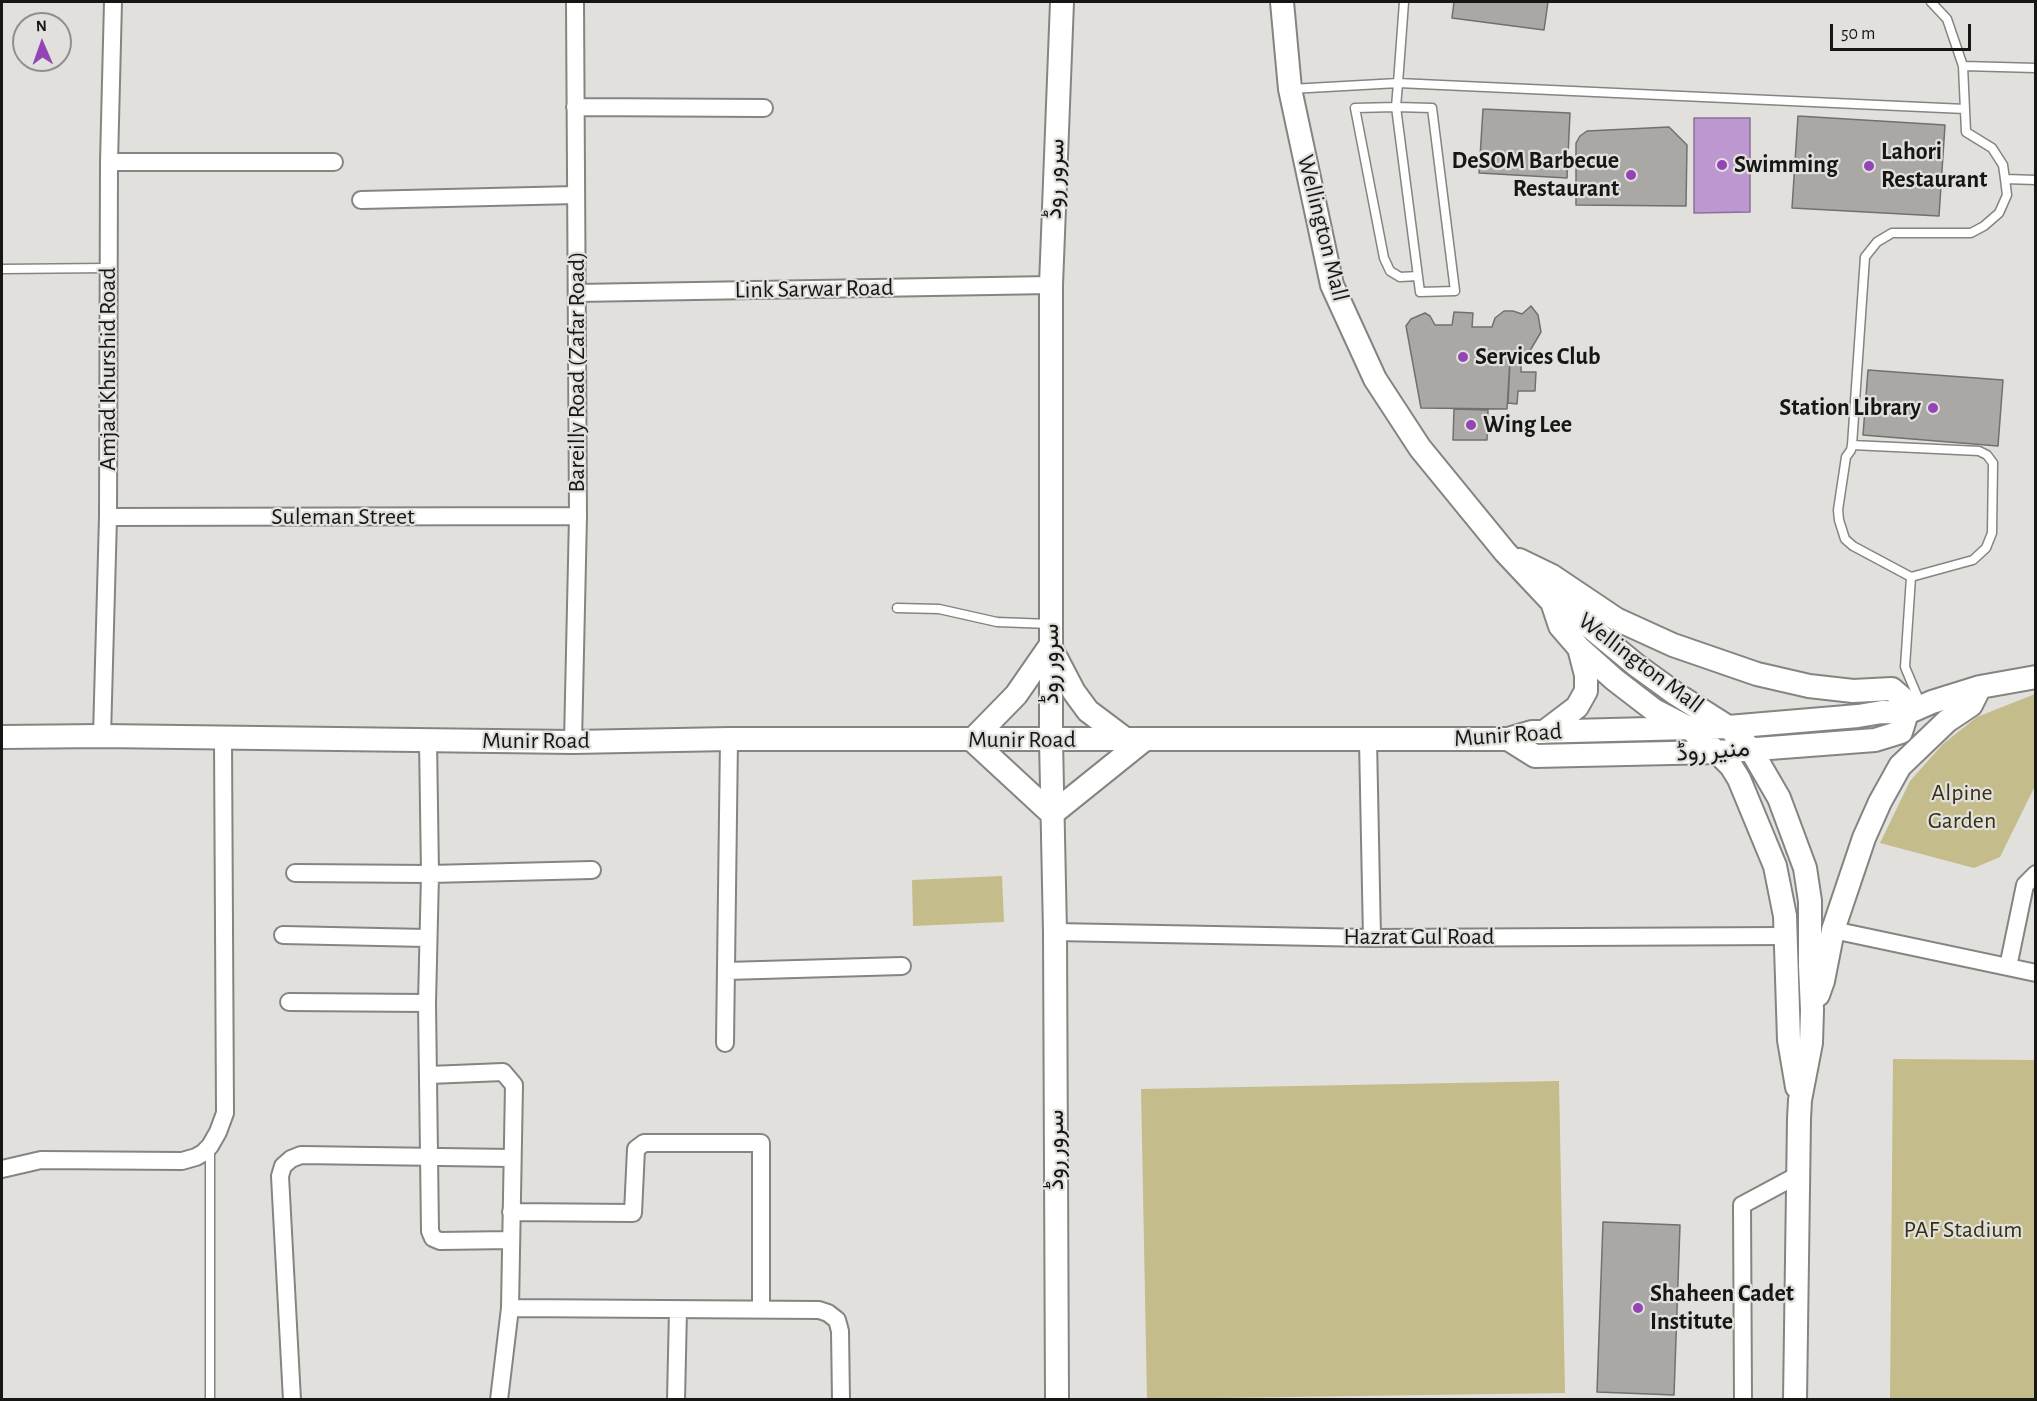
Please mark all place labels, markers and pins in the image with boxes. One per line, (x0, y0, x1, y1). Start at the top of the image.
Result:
place label: Lahori Restaurant (1881, 138, 1987, 194)
place label: DeSOM Barbecue Restaurant (1452, 147, 1619, 203)
place label: Swimming (1734, 151, 1838, 179)
marker: Swimming (1715, 158, 1729, 172)
marker: Lahori Restaurant (1862, 159, 1876, 173)
marker: DeSOM Barbecue Restaurant (1624, 168, 1638, 182)
place label: Services Club (1475, 343, 1601, 371)
marker: Services Club (1456, 350, 1470, 364)
place label: Station Library (1779, 394, 1921, 422)
marker: Station Library (1926, 401, 1940, 415)
place label: Wing Lee (1483, 411, 1572, 439)
marker: Wing Lee (1464, 418, 1478, 432)
place label: Shaheen Cadet Institute (1650, 1280, 1794, 1336)
marker: Shaheen Cadet Institute (1631, 1301, 1645, 1315)

